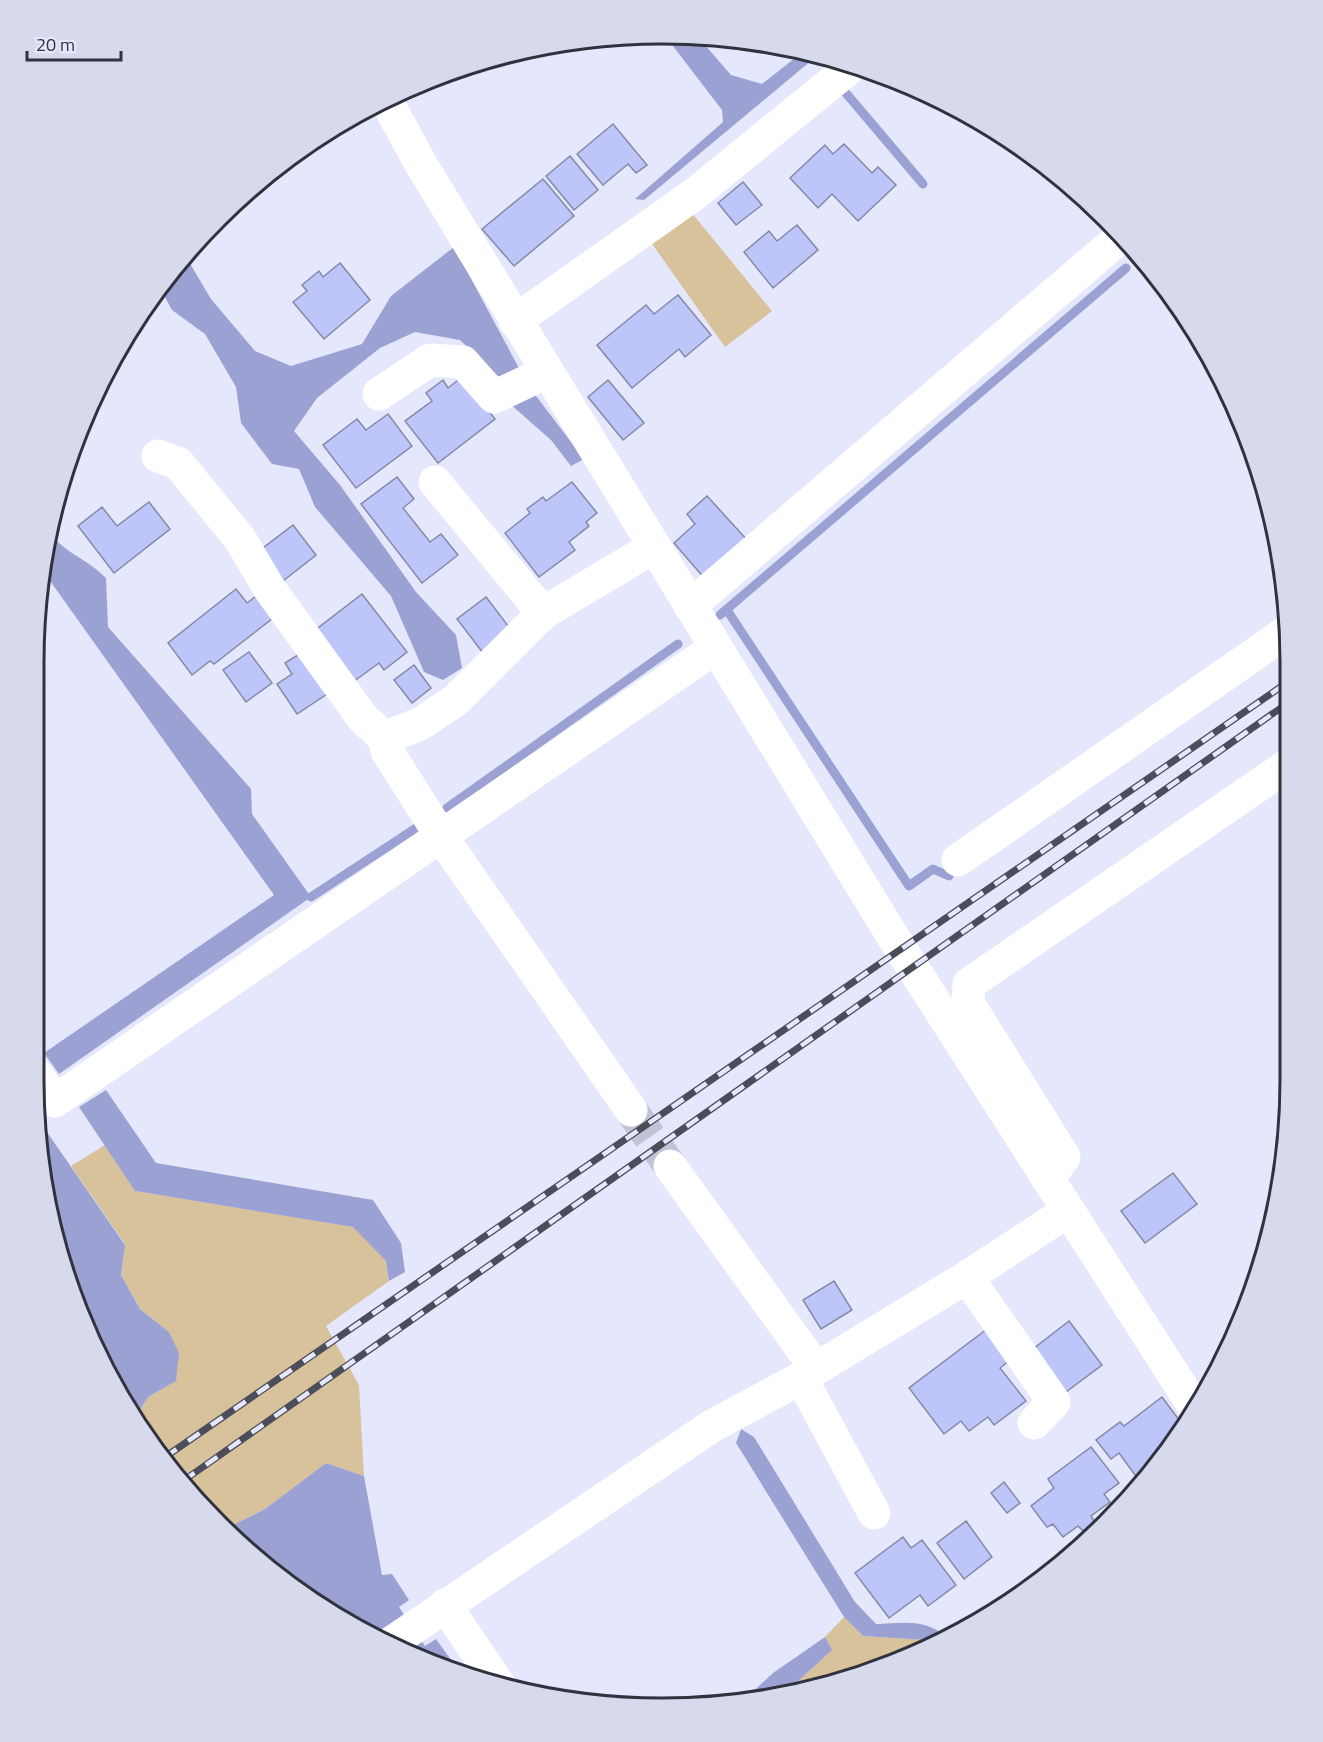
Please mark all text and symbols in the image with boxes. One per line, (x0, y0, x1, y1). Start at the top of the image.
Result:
scale bar (27, 24, 122, 62)
text: 20 m (36, 31, 75, 58)

